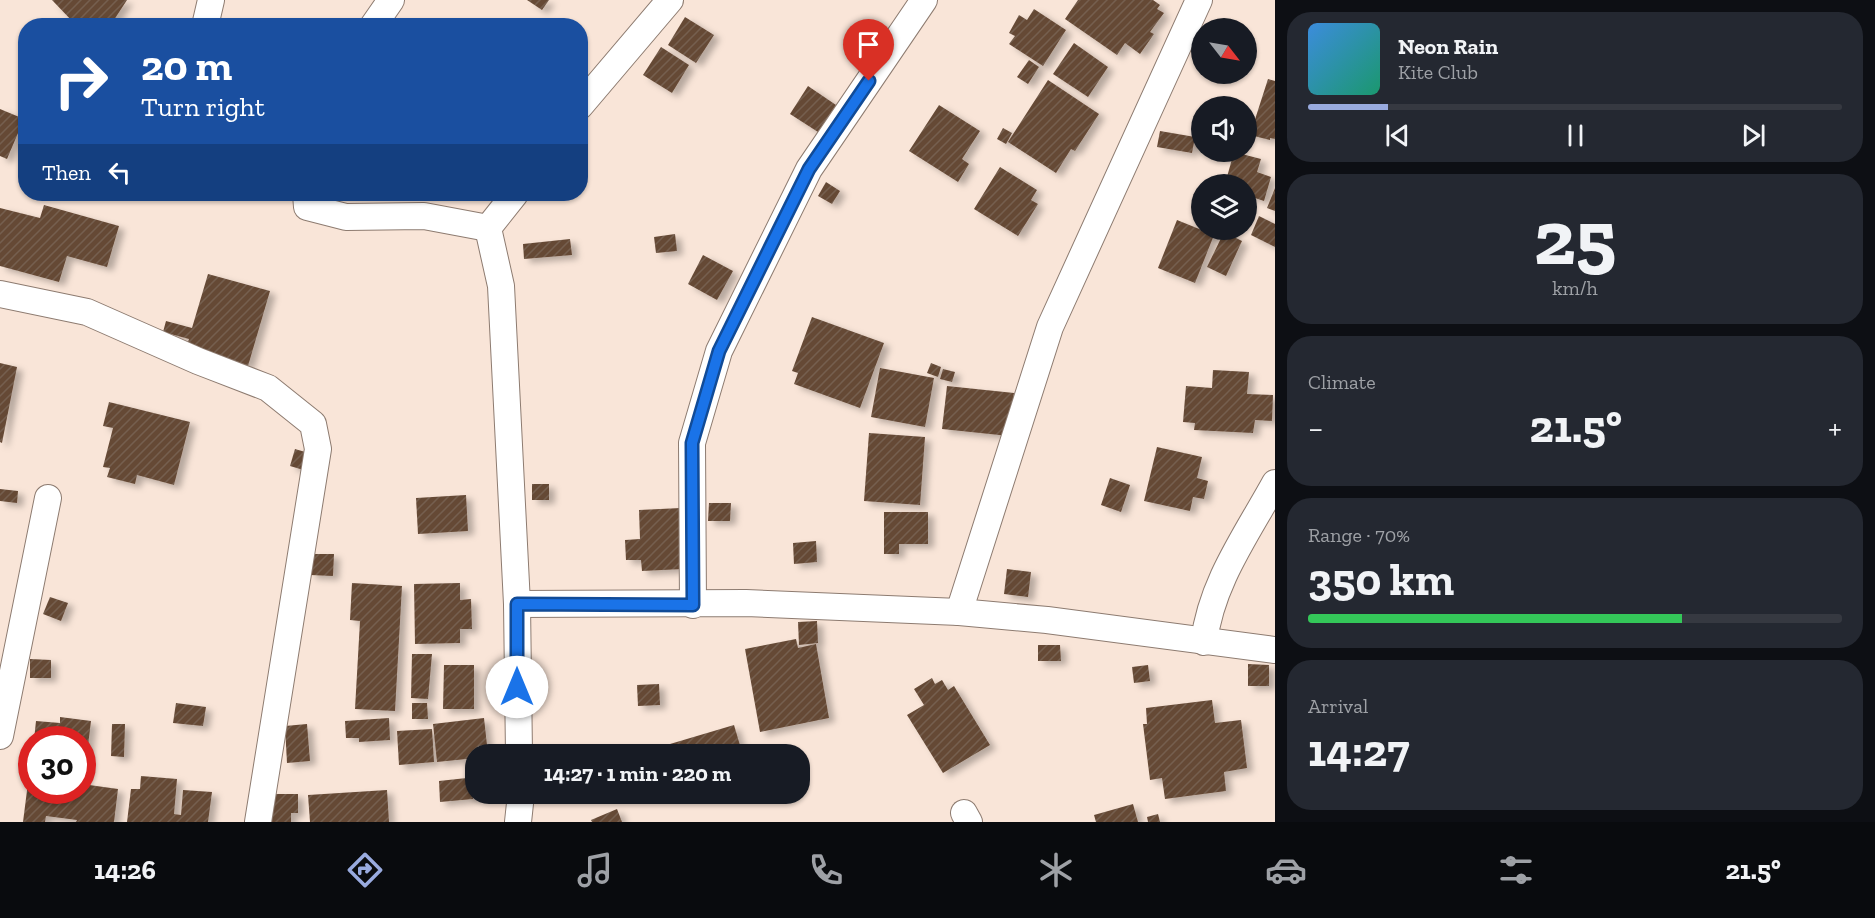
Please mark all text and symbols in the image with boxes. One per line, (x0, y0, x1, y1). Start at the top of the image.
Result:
north arrow (1191, 18, 1257, 84)
map controls (1191, 18, 1257, 240)
pin (843, 19, 894, 81)
icon: arrive (852, 28, 885, 61)
text: Neon Rain (1398, 33, 1498, 60)
text: 20 m (141, 40, 232, 91)
icon: right (42, 42, 120, 120)
text: Kite Club (1398, 60, 1478, 84)
text: Turn right (141, 91, 265, 123)
button: sound (1191, 96, 1257, 162)
icon: previous (1381, 119, 1414, 152)
icon: pause (1559, 119, 1592, 152)
icon: next (1737, 119, 1770, 152)
icon: left (103, 156, 136, 189)
text: Then (42, 159, 91, 186)
button: layers (1191, 174, 1257, 240)
text: 25 (1534, 190, 1616, 284)
text: km/h (1552, 276, 1598, 300)
text: Climate (1308, 370, 1376, 394)
text: 21.5° (1530, 400, 1622, 454)
text: − (1308, 408, 1323, 447)
text: + (1828, 408, 1842, 447)
text: Range · 70% (1308, 523, 1410, 547)
text: 350 km (1308, 553, 1454, 607)
position arrow (485, 655, 549, 719)
text: Arrival (1308, 694, 1368, 718)
text: 14:27 (1308, 724, 1409, 778)
speed limit sign: 30 (18, 726, 96, 804)
text: 14:27 · 1 min · 220 m (544, 760, 731, 787)
icon: directions (344, 849, 386, 891)
icon: music (574, 849, 616, 891)
icon: phone (805, 849, 847, 891)
icon: climate (1035, 849, 1077, 891)
icon: car (1265, 849, 1307, 891)
icon: filters (1495, 849, 1537, 891)
text: 14:26 (94, 854, 156, 886)
text: 21.5° (1725, 854, 1781, 886)

